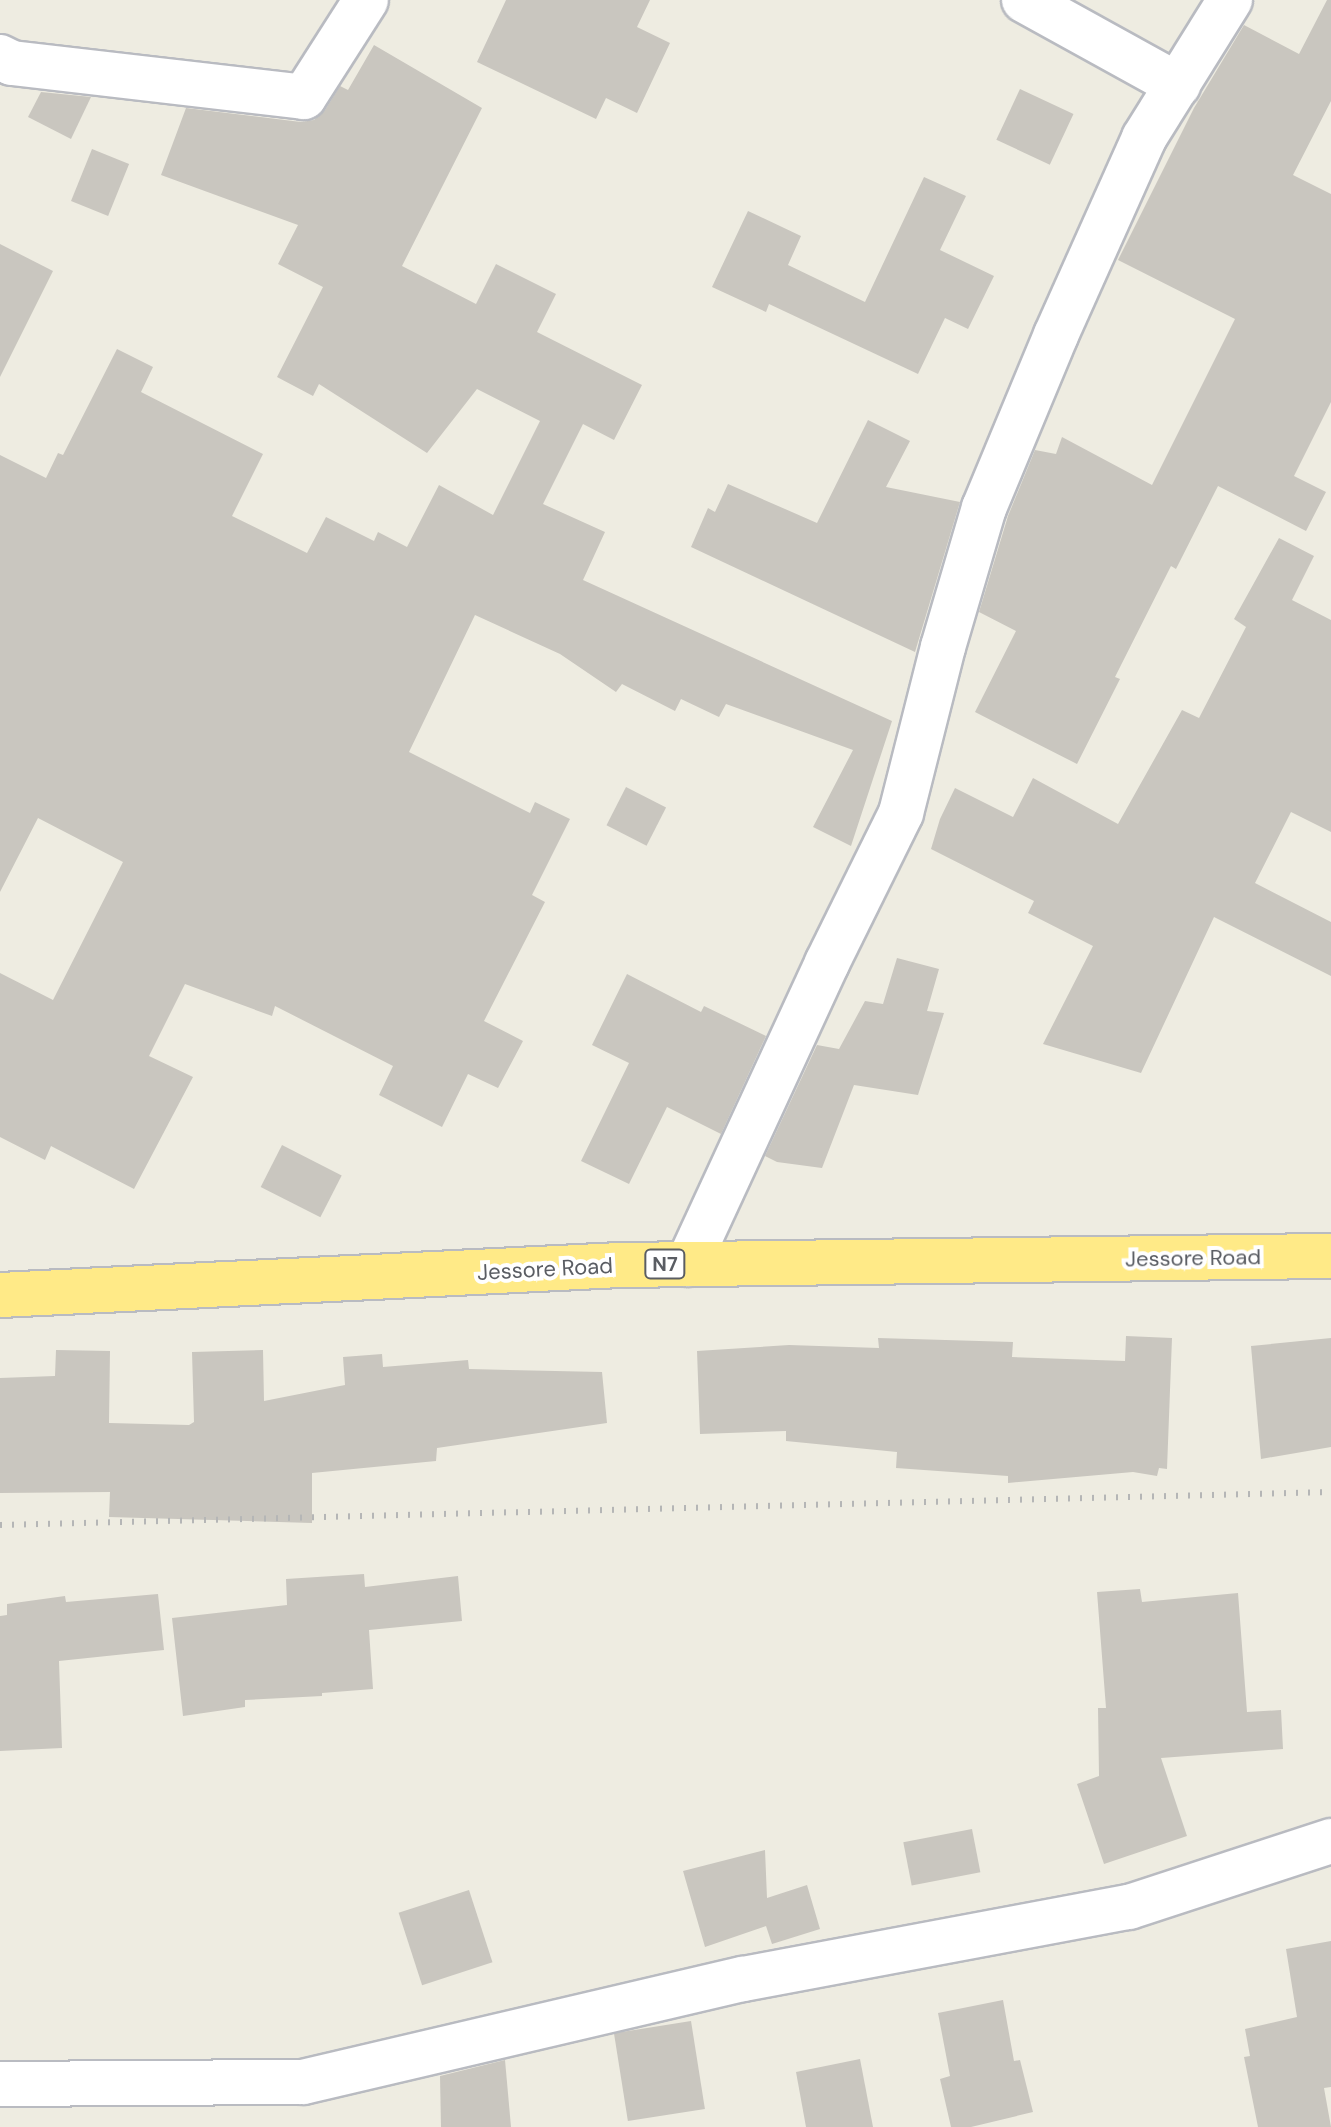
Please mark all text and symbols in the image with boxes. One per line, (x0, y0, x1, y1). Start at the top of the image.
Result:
street label: Jessore Road (1125, 1244, 1261, 1272)
road number: N7 (643, 1248, 687, 1280)
street label: Jessore Road (476, 1252, 614, 1286)

